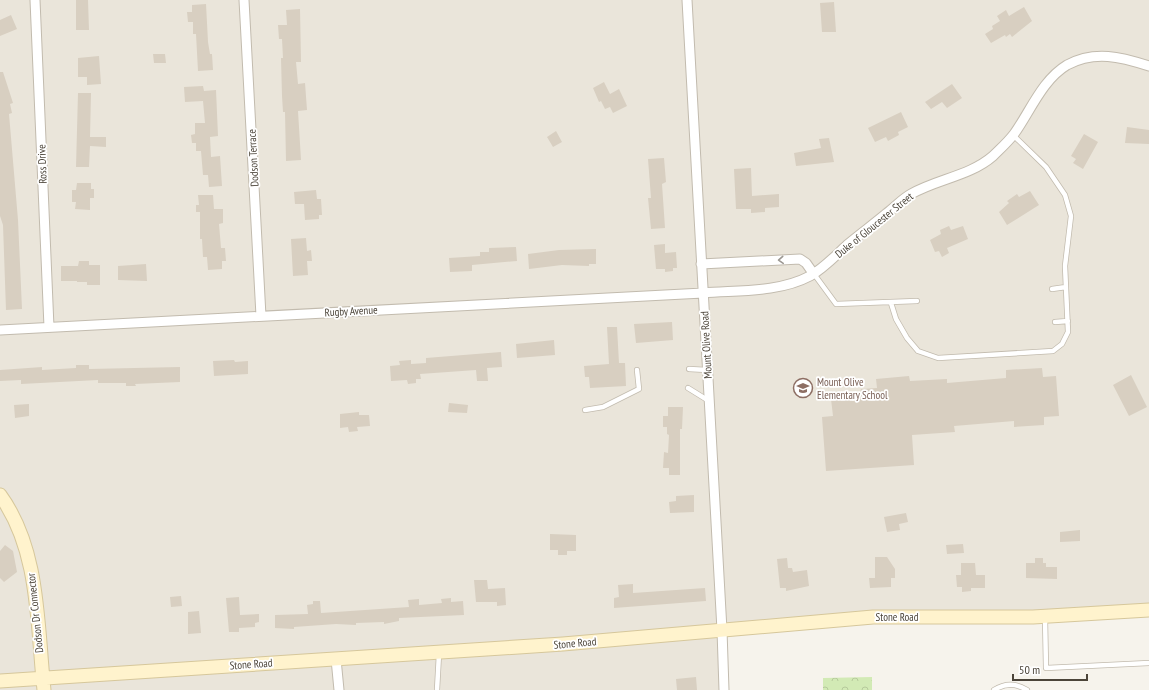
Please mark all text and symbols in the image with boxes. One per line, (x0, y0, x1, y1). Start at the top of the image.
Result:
street label: Dodson Terrace (244, 128, 261, 187)
street label: Ross Drive (34, 144, 50, 184)
street label: Duke of Gloucester Street (832, 189, 916, 261)
one-way arrow (778, 256, 784, 265)
street label: Rugby Avenue (324, 303, 378, 319)
street label: Mount Olive Road (697, 311, 715, 379)
place label: Mount Olive Elementary School (817, 375, 888, 402)
school or university icon: Mount Olive Elementary School (792, 377, 814, 399)
street label: Dodson Dr Connector (24, 572, 46, 654)
street label: Stone Road (876, 610, 919, 624)
street label: Stone Road (553, 634, 597, 652)
street label: Stone Road (229, 656, 273, 672)
scale bar (1013, 656, 1087, 682)
text: 50 m (1019, 662, 1040, 677)

